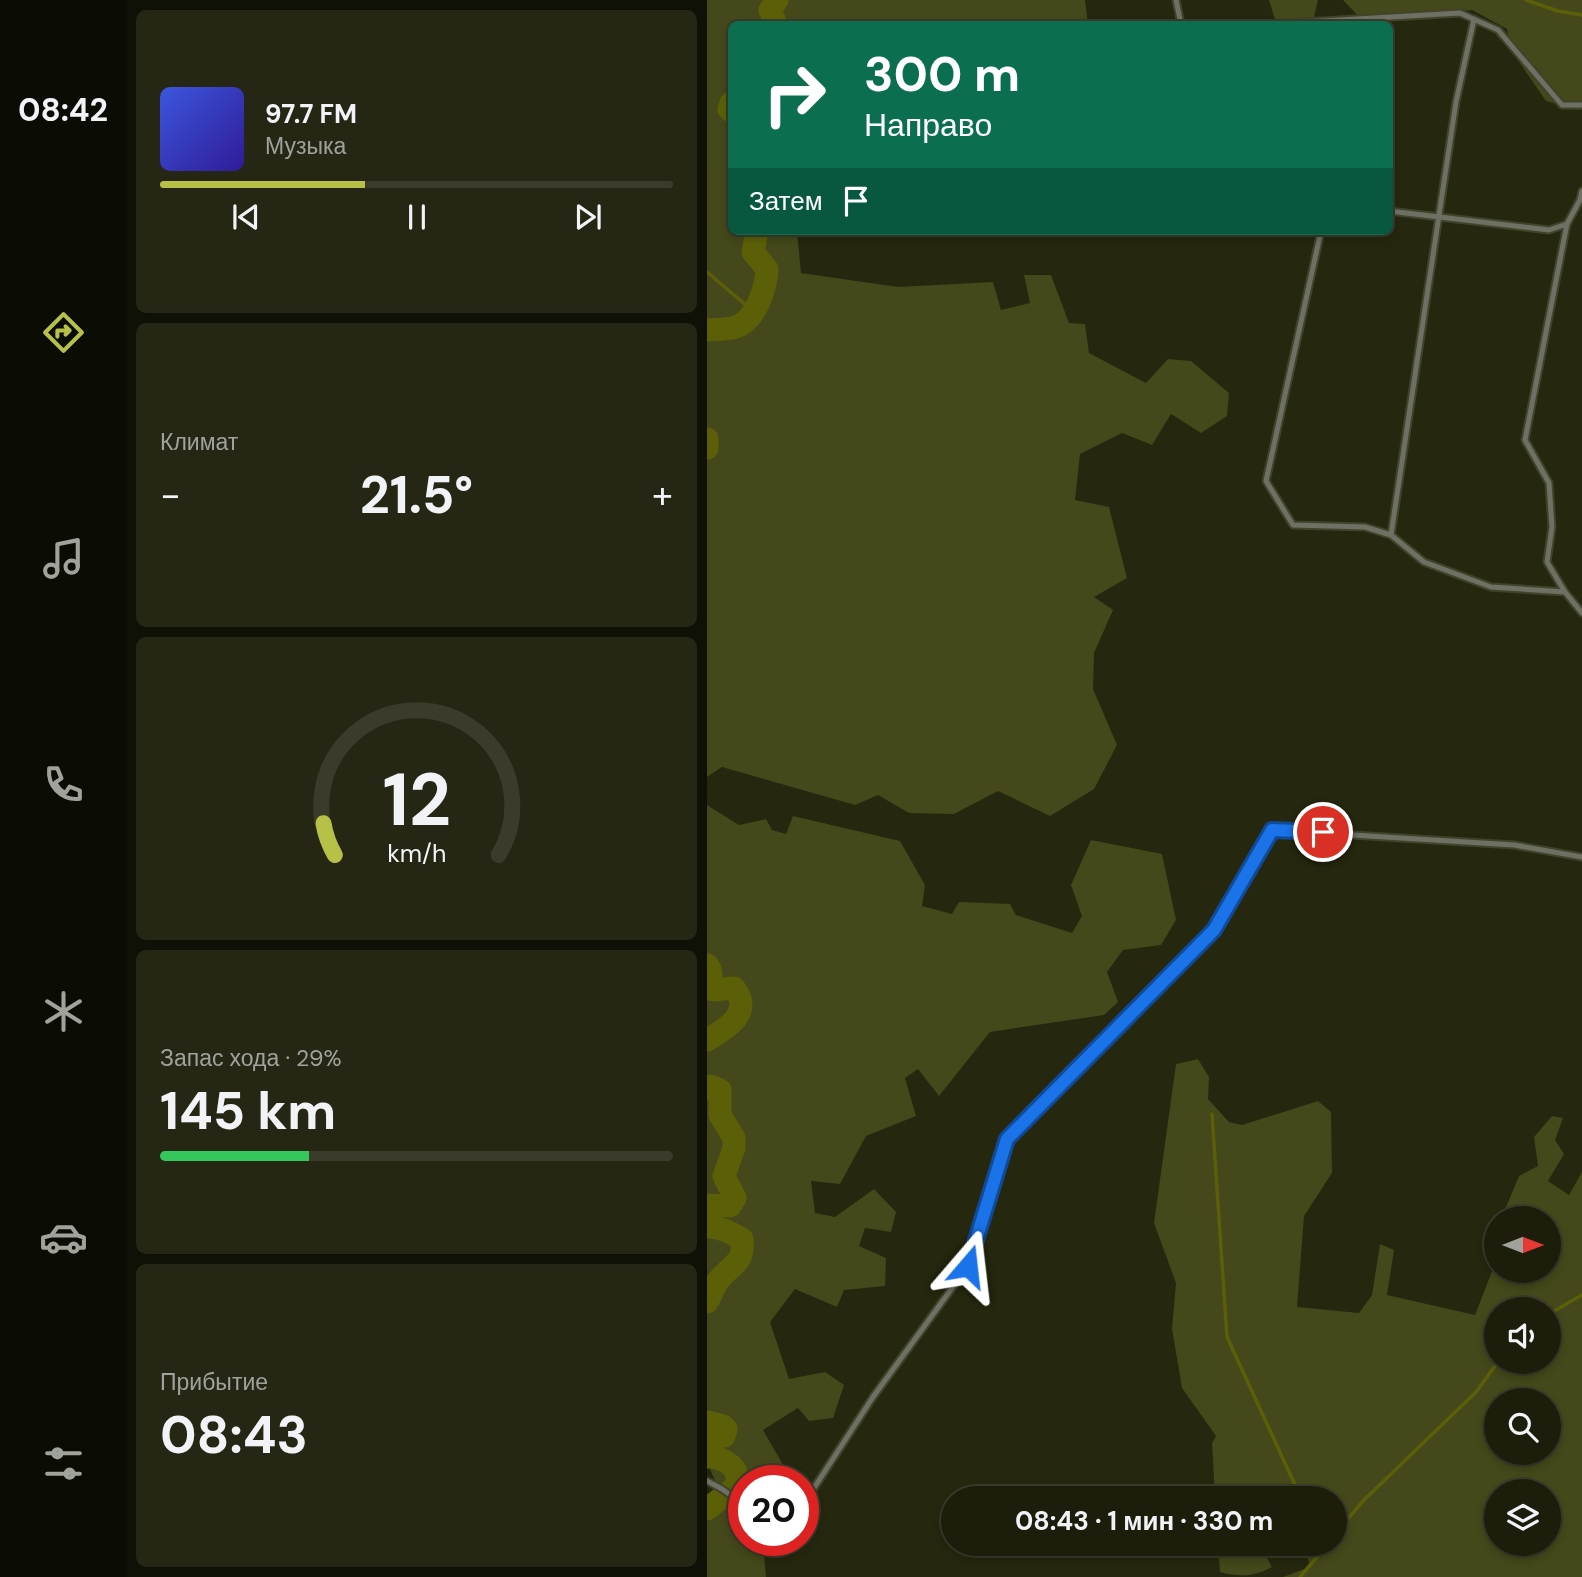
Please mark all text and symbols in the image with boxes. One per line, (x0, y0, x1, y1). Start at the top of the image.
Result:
text: 300 m (864, 42, 1020, 106)
icon: right (749, 49, 840, 140)
text: 08:42 (18, 89, 108, 131)
text: 97.7 FM (265, 97, 357, 131)
text: Направо (864, 104, 992, 146)
text: Музыка (265, 131, 346, 161)
icon: arrive (837, 182, 875, 220)
text: Затем (749, 184, 823, 218)
icon: previous (227, 198, 265, 236)
icon: pause (398, 198, 436, 236)
icon: next (569, 198, 607, 236)
icon: directions (39, 308, 88, 357)
text: Климат (160, 427, 238, 457)
text: 21.5° (360, 461, 473, 529)
text: − (160, 470, 181, 520)
text: + (652, 470, 673, 520)
icon: music (39, 534, 88, 583)
text: 12 (382, 753, 451, 848)
icon: phone (39, 760, 88, 809)
pin (1293, 802, 1353, 862)
icon: arrive (1304, 813, 1342, 851)
text: km/h (387, 836, 446, 869)
icon: climate (39, 987, 88, 1036)
text: Запас хода · 29% (160, 1043, 342, 1073)
text: 145 km (160, 1077, 336, 1145)
north arrow (1484, 1206, 1561, 1283)
map controls (1484, 1206, 1561, 1556)
icon: car (39, 1213, 88, 1262)
position arrow (931, 1229, 1005, 1303)
button: sound (1484, 1297, 1561, 1374)
text: Прибытие (160, 1367, 268, 1397)
button: search (1484, 1388, 1561, 1465)
text: 08:43 (160, 1401, 308, 1469)
icon: filters (39, 1439, 88, 1488)
speed limit sign: 20 (728, 1465, 819, 1556)
button: layers (1484, 1479, 1561, 1556)
text: 08:43 · 1 мин · 330 m (1015, 1504, 1273, 1538)

